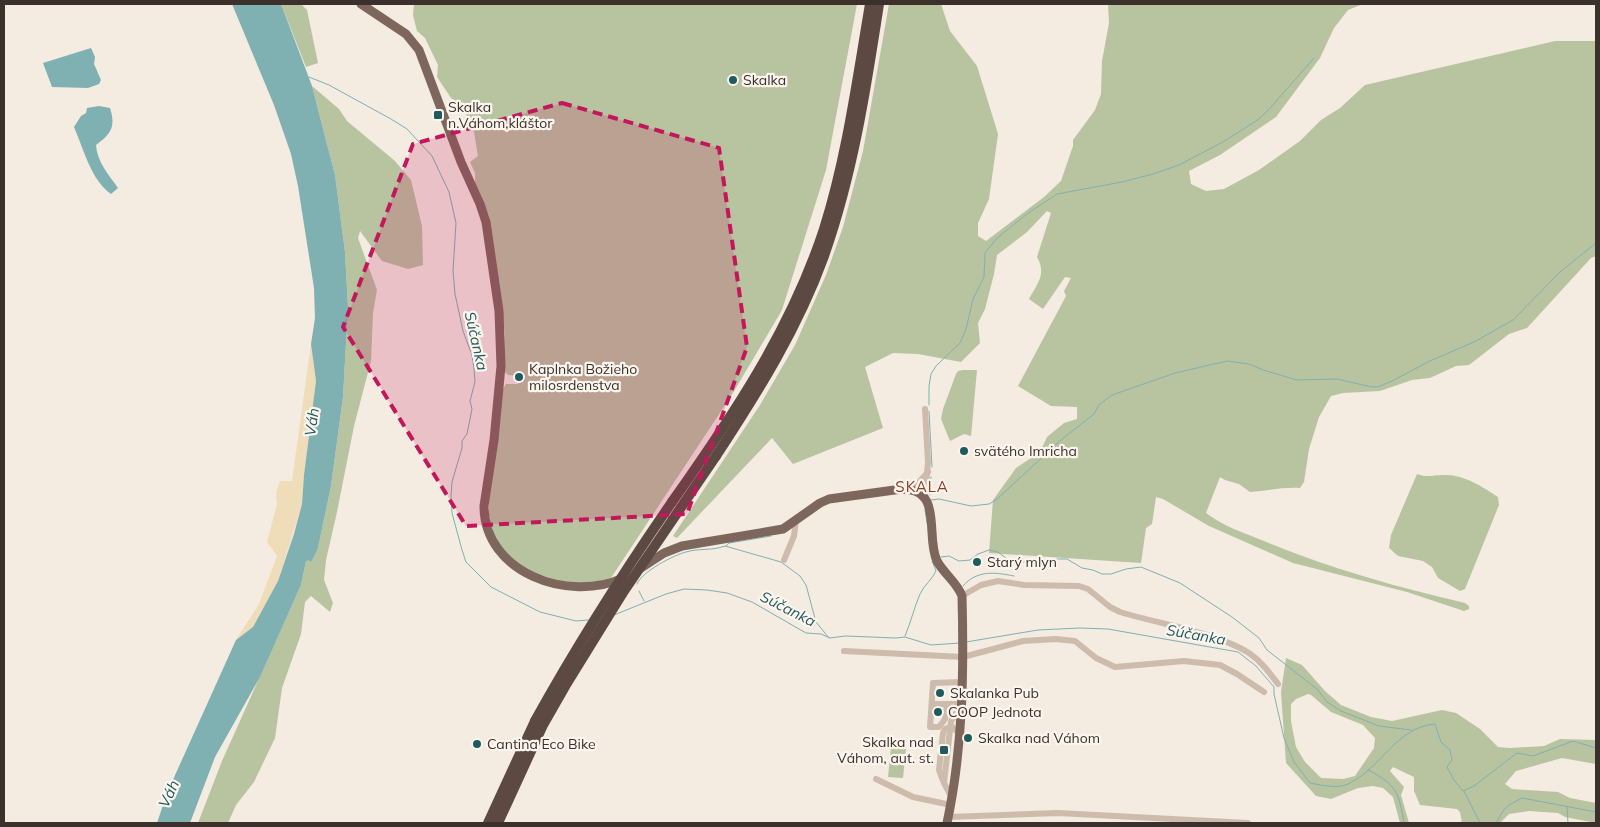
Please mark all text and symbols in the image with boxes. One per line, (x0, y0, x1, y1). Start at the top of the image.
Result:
place label: Skalka (743, 71, 786, 89)
marker: Skalka (727, 74, 739, 86)
place label: Skalka n.Váhom,kláštor (448, 98, 553, 132)
marker: Skalka n.Váhom,kláštor (432, 109, 444, 121)
water label: Súčanka (461, 310, 492, 372)
place label: Kaplnka Božieho milosrdenstva (529, 360, 637, 394)
marker: Kaplnka Božieho milosrdenstva (513, 371, 525, 383)
water label: Váh (300, 406, 323, 437)
place label: svätého Imricha (974, 442, 1077, 460)
marker: svätého Imricha (958, 445, 970, 457)
district label: SKALA (895, 477, 949, 496)
place label: Starý mlyn (987, 553, 1057, 571)
marker: Starý mlyn (971, 556, 983, 568)
water label: Súčanka (757, 587, 819, 631)
water label: Súčanka (1165, 620, 1227, 649)
place label: Skalanka Pub (950, 684, 1039, 702)
marker: Skalanka Pub (934, 687, 946, 699)
place label: COOP Jednota (948, 703, 1042, 721)
marker: COOP Jednota (932, 706, 944, 718)
place label: Skalka nad Váhom (978, 729, 1100, 747)
marker: Skalka nad Váhom (962, 732, 974, 744)
place label: Skalka nad Váhom, aut. st. (837, 733, 934, 767)
place label: Cantina Eco Bike (487, 735, 596, 753)
marker: Cantina Eco Bike (471, 738, 483, 750)
marker: Skalka nad Váhom, aut. st. (938, 744, 950, 756)
water label: Váh (154, 777, 183, 811)

